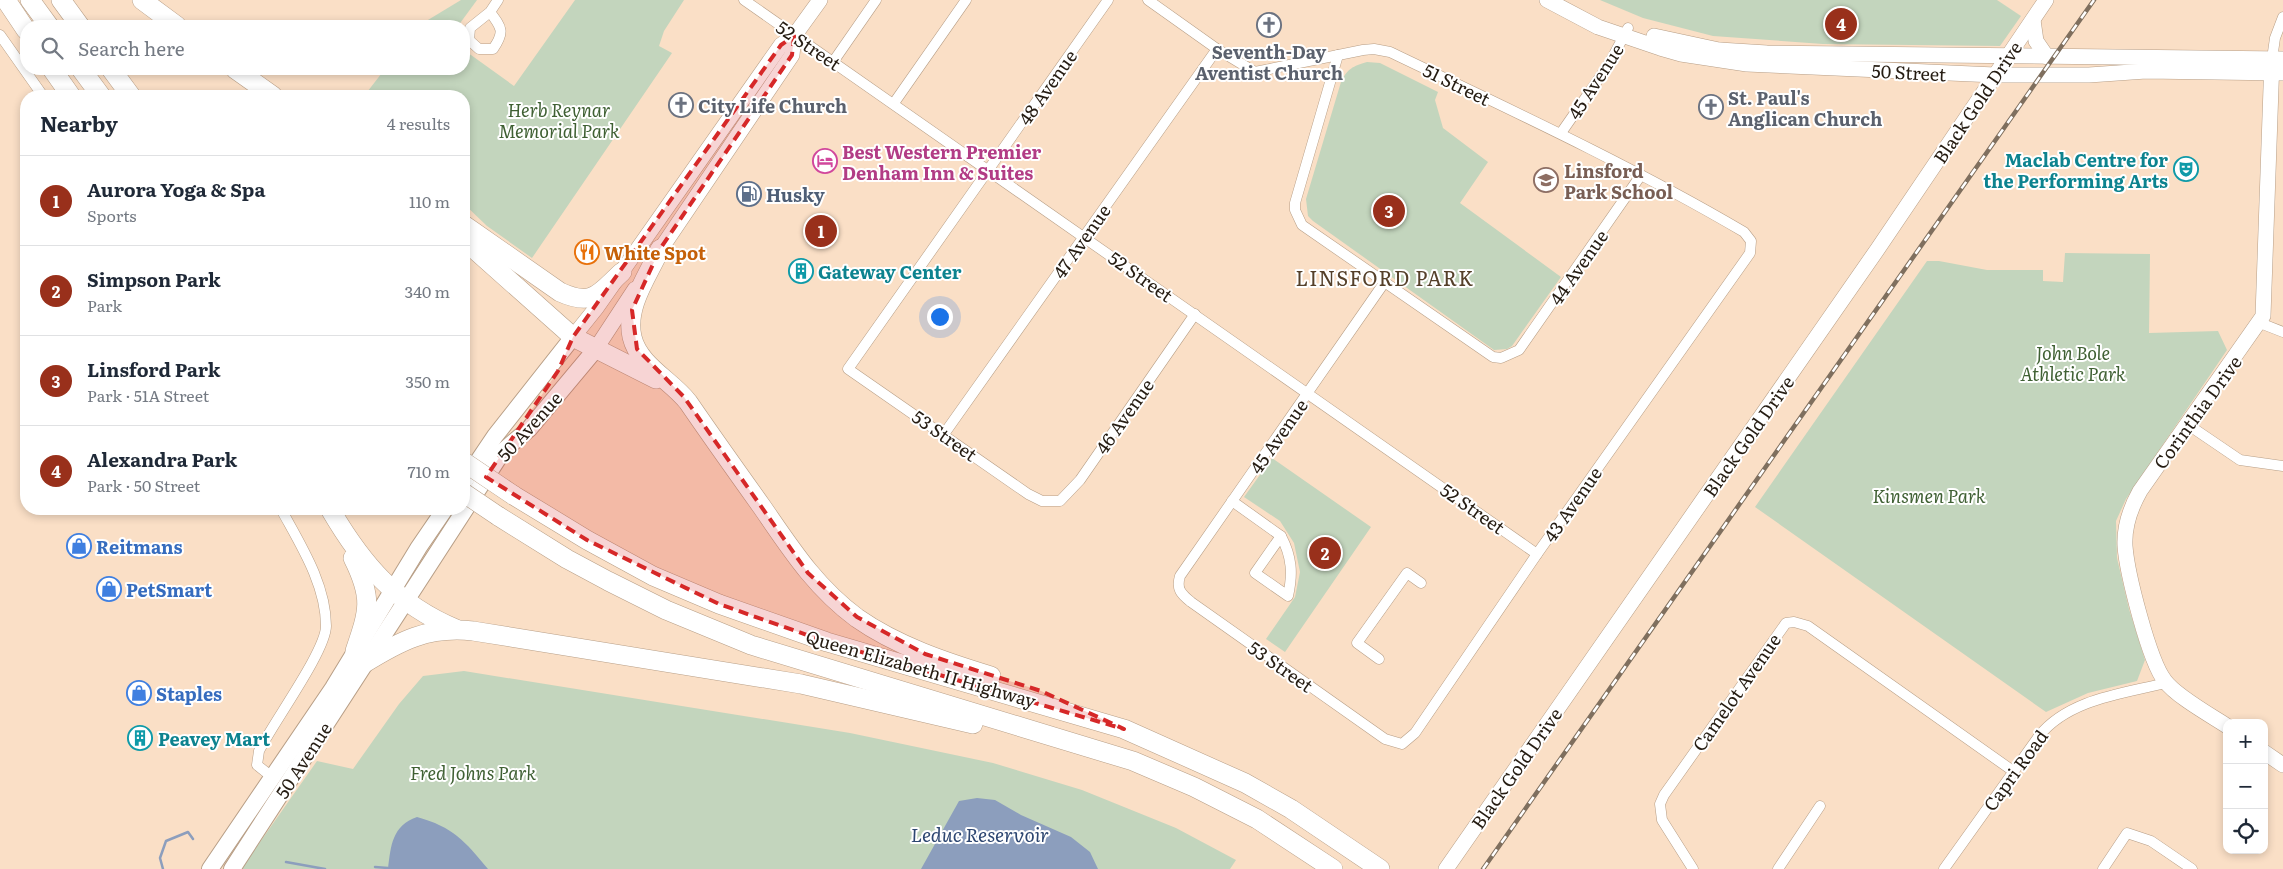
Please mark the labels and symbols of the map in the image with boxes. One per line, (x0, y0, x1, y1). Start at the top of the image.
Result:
pin: 4 (1825, 5, 1857, 43)
church icon: Seventh-Day Aventist Church (1256, 12, 1282, 38)
street label: 52 Street (771, 13, 847, 77)
street label: Black Gold Drive (1926, 35, 2028, 169)
place label: Seventh-Day Aventist Church (1195, 38, 1343, 86)
street label: 45 Avenue (1560, 38, 1630, 124)
street label: 48 Avenue (1011, 44, 1083, 130)
street label: 51 Street (1419, 56, 1496, 112)
street label: 50 Street (1871, 57, 1948, 87)
place label: St. Paul's Anglican Church (1728, 84, 1882, 132)
church icon: City Life Church (668, 92, 694, 118)
place label: City Life Church (698, 92, 847, 119)
church icon: St. Paul's Anglican Church (1698, 94, 1724, 120)
park label: Herb Reynar Memorial Park (498, 96, 620, 144)
place label: Best Western Premier Denham Inn & Suites (842, 138, 1042, 186)
place label: Maclab Centre for the Performing Arts (1983, 146, 2168, 194)
hotel icon: Best Western Premier Denham Inn & Suites (812, 148, 838, 174)
theatre icon: Maclab Centre for the Performing Arts (2173, 156, 2199, 182)
place label: Linsford Park School (1564, 157, 1673, 205)
school or university icon: Linsford Park School (1533, 167, 1559, 193)
fuel station icon: Husky (736, 181, 762, 207)
place label: Husky (766, 181, 825, 208)
pin: 3 (1373, 192, 1405, 230)
street label: 47 Avenue (1046, 198, 1116, 284)
pin: 1 (805, 212, 837, 250)
street label: 44 Avenue (1542, 224, 1614, 310)
restaurant icon: White Spot (574, 239, 600, 265)
place label: White Spot (604, 239, 706, 266)
street label: 52 Street (1103, 244, 1179, 308)
building icon: Gateway Center (788, 258, 814, 284)
place label: Gateway Center (818, 258, 962, 285)
district label: LINSFORD PARK (1296, 262, 1474, 292)
your location (927, 304, 953, 330)
park label: John Bole Athletic Park (2020, 339, 2126, 387)
street label: Corinthia Drive (2147, 350, 2247, 474)
street label: Black Gold Drive (1696, 370, 1800, 502)
street label: 46 Avenue (1088, 373, 1160, 459)
street label: 50 Avenue (490, 385, 568, 467)
street label: 45 Avenue (1242, 393, 1314, 479)
street label: 53 Street (907, 403, 984, 468)
street label: 43 Avenue (1536, 461, 1608, 547)
street label: 52 Street (1435, 476, 1511, 540)
park label: Kinsmen Park (1872, 482, 1986, 509)
shop icon: Reitmans (66, 533, 92, 559)
place label: Reitmans (96, 533, 183, 560)
pin: 2 (1309, 534, 1341, 572)
shop icon: PetSmart (96, 576, 122, 602)
place label: PetSmart (126, 576, 212, 603)
street label: Queen Elizabeth II Highway (803, 622, 1040, 714)
street label: Camelot Avenue (1685, 628, 1787, 756)
street label: 53 Street (1243, 634, 1320, 699)
shop icon: Staples (126, 680, 152, 706)
place label: Staples (156, 680, 222, 707)
street label: Black Gold Drive (1464, 702, 1568, 834)
street label: 50 Avenue (268, 716, 338, 804)
street label: Capri Road (1976, 724, 2054, 816)
building icon: Peavey Mart (127, 725, 153, 751)
place label: Peavey Mart (158, 725, 270, 752)
park label: Fred Johns Park (410, 759, 536, 786)
water label: Leduc Reservoir (911, 820, 1049, 848)

